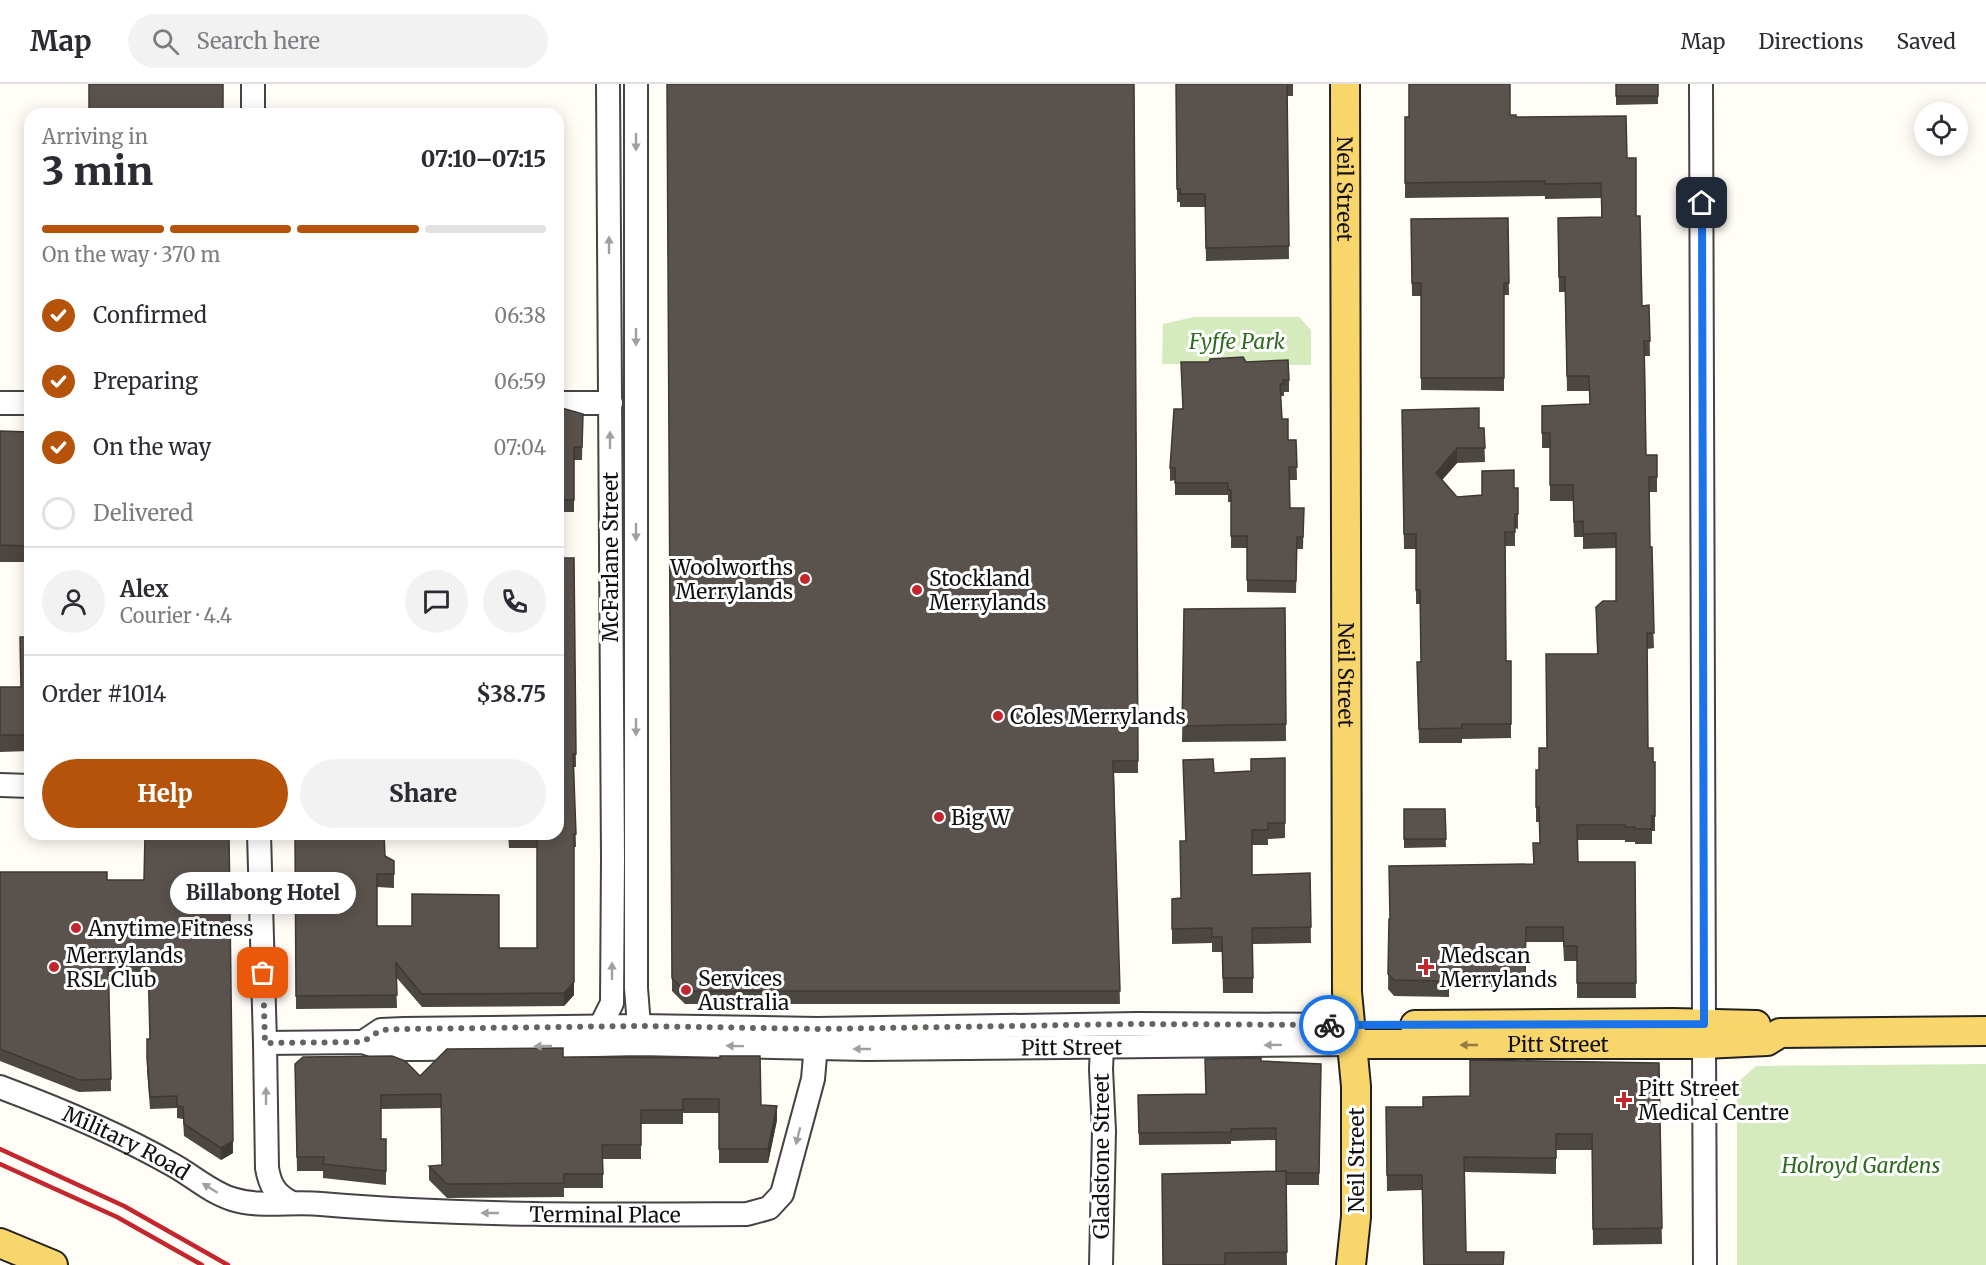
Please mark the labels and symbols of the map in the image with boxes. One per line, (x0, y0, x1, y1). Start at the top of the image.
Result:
one-way arrow (631, 133, 641, 152)
street label: Neil Street (1332, 136, 1359, 242)
pin (1676, 177, 1727, 228)
one-way arrow (604, 236, 614, 255)
one-way arrow (631, 328, 641, 347)
park label: Fyffe Park (1188, 328, 1286, 355)
one-way arrow (605, 431, 615, 450)
street label: McFarlane Street (597, 472, 624, 642)
one-way arrow (631, 523, 641, 542)
place label: Woolworths Merrylands (669, 554, 793, 605)
place label: Stockland Merrylands (929, 565, 1046, 616)
marker: Woolworths Merrylands (798, 572, 812, 586)
marker: Stockland Merrylands (910, 583, 924, 597)
street label: Neil Street (1333, 622, 1360, 728)
place label: Coles Merrylands (1010, 703, 1186, 730)
marker: Coles Merrylands (991, 709, 1005, 723)
one-way arrow (631, 718, 641, 737)
place label: Big W (951, 804, 1011, 831)
marker: Big W (932, 810, 946, 824)
callout: Billabong Hotel (170, 871, 356, 913)
place label: Anytime Fitness (87, 915, 254, 942)
marker: Anytime Fitness (69, 921, 83, 935)
place label: Merrylands RSL Club (66, 942, 183, 993)
place label: Medscan Merrylands (1440, 942, 1557, 993)
pin (237, 947, 288, 998)
marker: Medscan Merrylands (1417, 958, 1435, 976)
marker: Merrylands RSL Club (47, 960, 61, 974)
one-way arrow (607, 962, 617, 981)
place label: Services Australia (697, 965, 789, 1016)
marker: Services Australia (679, 983, 693, 997)
courier (1299, 995, 1359, 1055)
street label: Pitt Street (1507, 1031, 1609, 1058)
street label: Pitt Street (1021, 1033, 1123, 1061)
one-way arrow (1263, 1040, 1282, 1050)
one-way arrow (1460, 1040, 1479, 1050)
one-way arrow (726, 1041, 745, 1051)
one-way arrow (533, 1042, 552, 1051)
one-way arrow (853, 1044, 872, 1054)
street label: Gladstone Street (1088, 1073, 1115, 1239)
place label: Pitt Street Medical Centre (1638, 1075, 1789, 1126)
one-way arrow (261, 1086, 271, 1105)
marker: Pitt Street Medical Centre (1615, 1091, 1633, 1109)
street label: Military Road (59, 1100, 195, 1186)
street label: Neil Street (1343, 1107, 1370, 1213)
one-way arrow (793, 1127, 802, 1145)
park label: Holroyd Gardens (1781, 1152, 1941, 1179)
one-way arrow (202, 1183, 218, 1194)
street label: Terminal Place (529, 1200, 681, 1228)
one-way arrow (480, 1208, 499, 1218)

